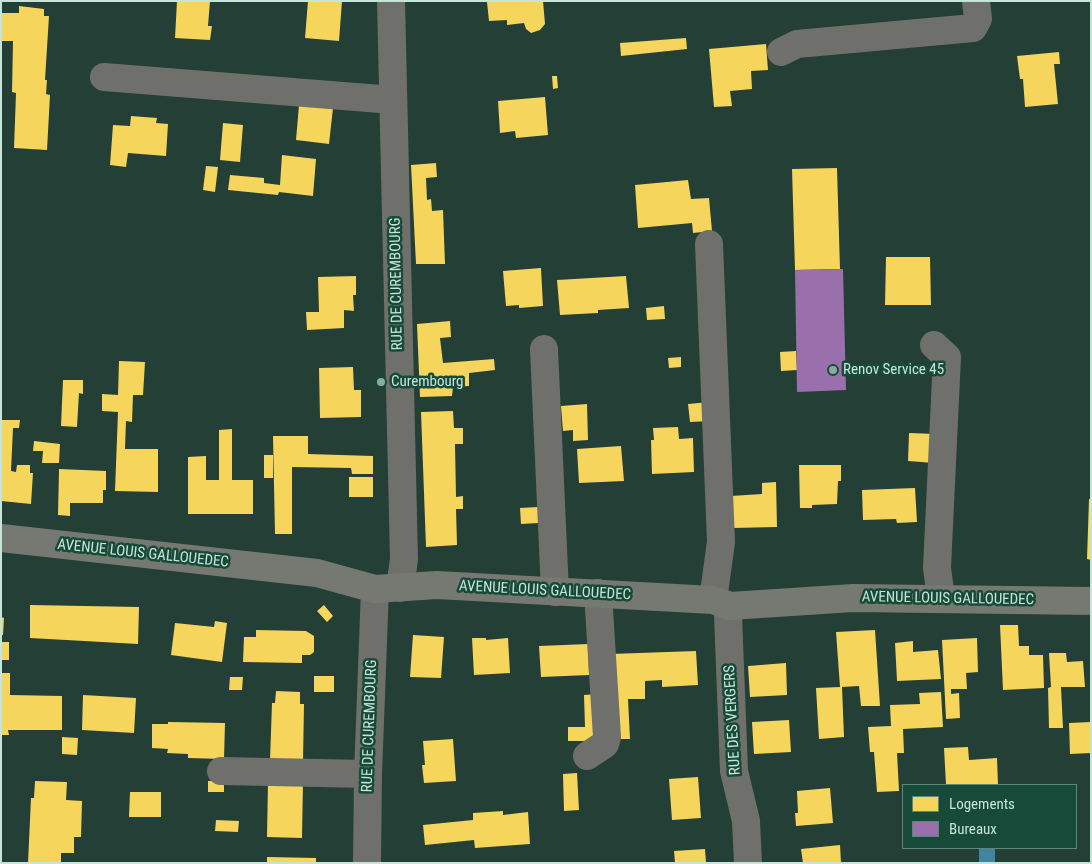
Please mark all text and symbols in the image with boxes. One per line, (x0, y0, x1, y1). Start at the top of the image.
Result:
street label: RUE DE CUREMBOURG (387, 217, 407, 351)
place label: Renov Service 45 (843, 361, 944, 379)
marker: Renov Service 45 (827, 364, 839, 376)
place label: Curembourg (391, 373, 464, 391)
marker: Curembourg (375, 376, 387, 388)
street label: AVENUE LOUIS GALLOUEDEC (56, 536, 230, 572)
street label: AVENUE LOUIS GALLOUEDEC (459, 578, 631, 604)
street label: AVENUE LOUIS GALLOUEDEC (862, 588, 1034, 610)
street label: RUE DE CUREMBOURG (359, 659, 381, 793)
street label: RUE DES VERGERS (721, 664, 745, 776)
legend (902, 784, 1077, 849)
text: Logements (949, 795, 1015, 813)
text: Bureaux (949, 820, 997, 838)

